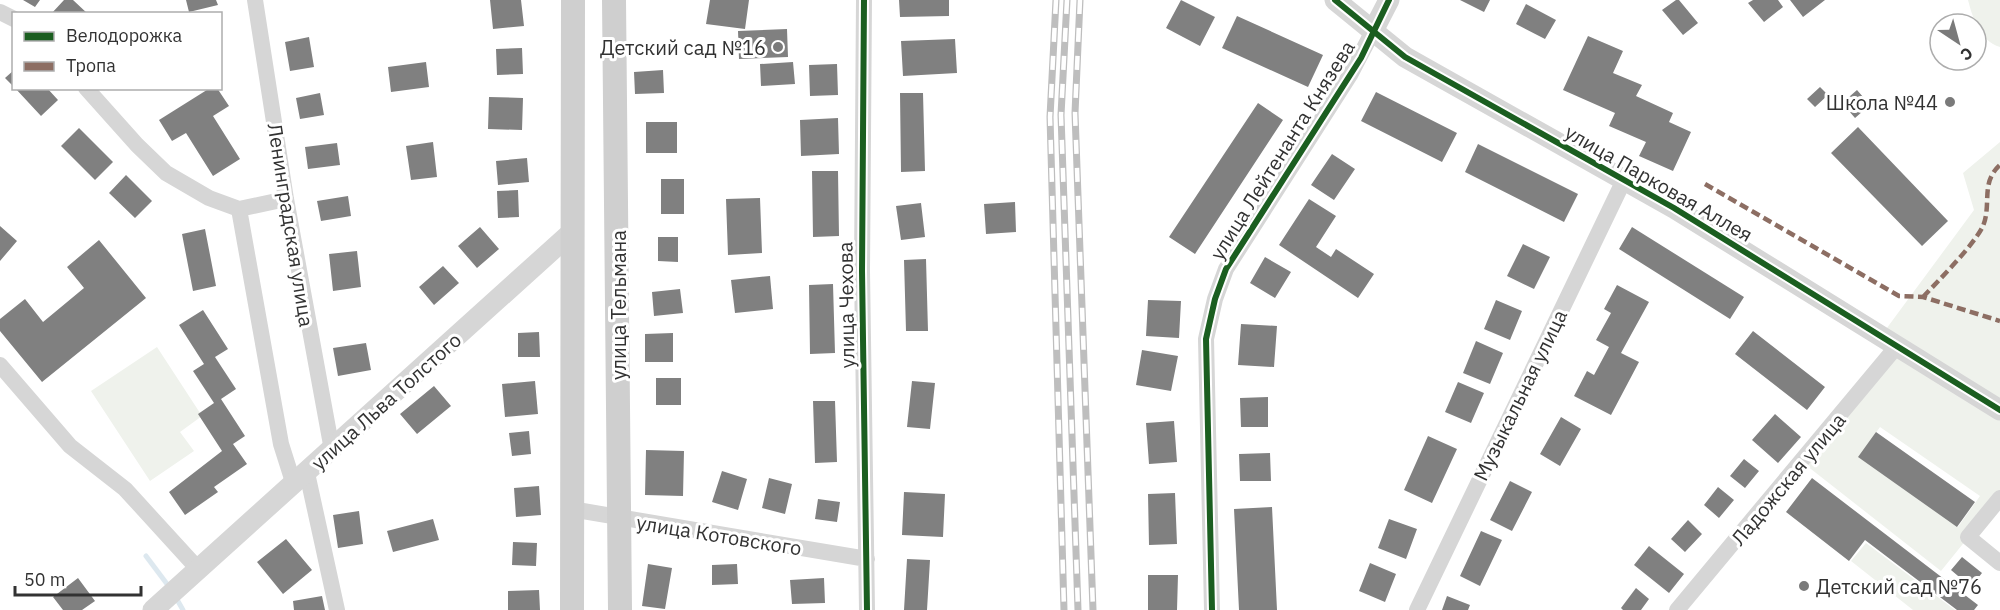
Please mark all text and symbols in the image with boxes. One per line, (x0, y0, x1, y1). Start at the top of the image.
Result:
legend (12, 12, 222, 90)
north arrow (1928, 12, 1988, 72)
text: Велодорожка (66, 24, 182, 47)
place label: Детский сад №16 (600, 34, 766, 61)
street label: улица Лейтенанта Князева (1203, 35, 1361, 265)
marker: Детский сад №16 (771, 40, 785, 54)
text: С (1957, 43, 1977, 65)
text: Тропа (66, 54, 116, 77)
place label: Школа №44 (1826, 89, 1938, 116)
marker: Школа №44 (1943, 95, 1957, 109)
street label: улица Парковая Аллея (1560, 118, 1758, 248)
street label: Ленинградская улица (262, 121, 320, 329)
street label: улица Тельмана (605, 230, 632, 380)
street label: улица Чехова (831, 241, 861, 369)
street label: Музыкальная улица (1467, 305, 1573, 485)
street label: улица Льва Толстого (305, 326, 467, 476)
street label: Ладожская улица (1725, 407, 1852, 551)
street label: улица Котовского (635, 509, 803, 561)
scale bar (15, 559, 141, 597)
text: 50 m (24, 568, 66, 591)
place label: Детский сад №76 (1816, 573, 1982, 600)
marker: Детский сад №76 (1797, 579, 1811, 593)

